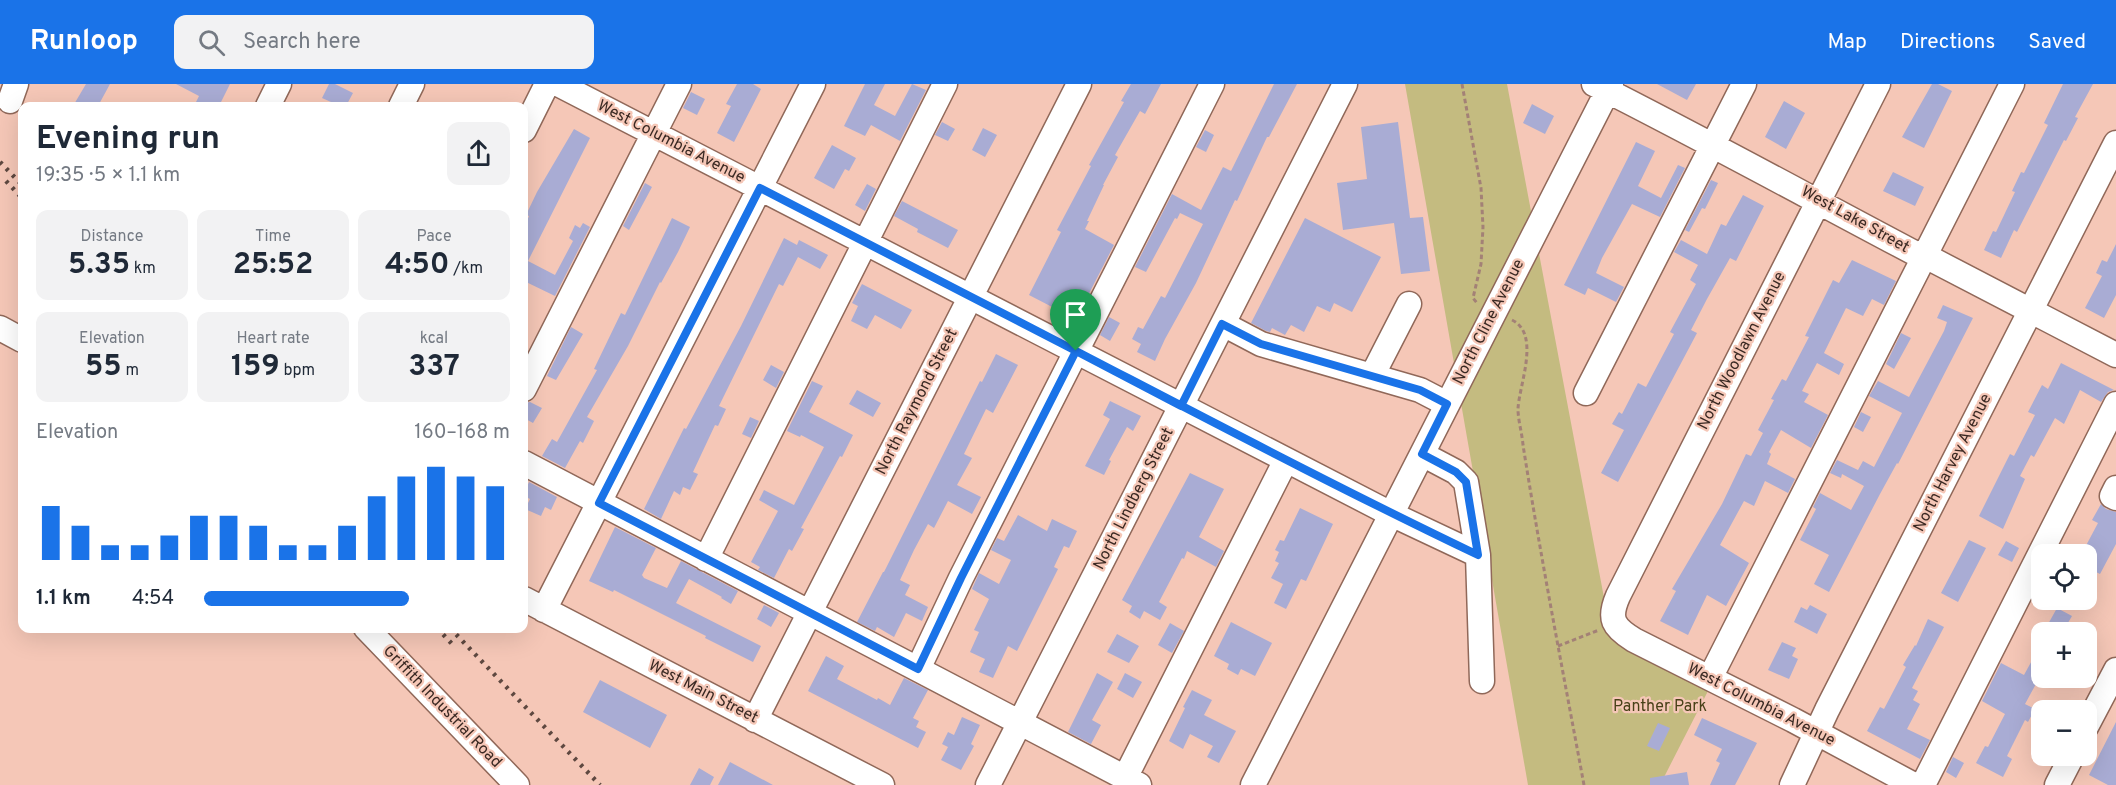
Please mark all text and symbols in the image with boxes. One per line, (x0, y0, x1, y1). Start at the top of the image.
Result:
search box (174, 15, 594, 69)
text: Runloop (30, 24, 138, 60)
icon: search (195, 26, 228, 59)
text: Search here (243, 29, 361, 56)
text: Map (1827, 29, 1867, 56)
text: Directions (1900, 29, 1995, 56)
text: Saved (2028, 29, 2086, 56)
street label: West Columbia Avenue (594, 96, 748, 188)
text: Evening run (36, 119, 220, 161)
button: share (447, 122, 510, 185)
text: 19:35 · 5 × 1.1 km (36, 163, 180, 189)
street label: West Lake Street (1797, 182, 1913, 258)
text: Distance (81, 227, 143, 247)
text: Time (255, 227, 291, 247)
text: Pace (416, 227, 452, 247)
text: 5.35 (68, 247, 130, 284)
text: 25:52 (233, 247, 313, 284)
text: 4:50 (385, 247, 449, 284)
street label: North Cline Avenue (1449, 256, 1529, 388)
text: km (130, 259, 156, 279)
text: /km (449, 259, 483, 279)
street label: North Woodlawn Avenue (1693, 269, 1791, 433)
pin (1050, 289, 1101, 351)
icon: arrive (1059, 298, 1092, 331)
street label: North Raymond Street (871, 326, 963, 478)
text: Elevation (79, 329, 145, 349)
text: Heart rate (236, 329, 310, 349)
text: kcal (420, 329, 448, 349)
text: 55 (85, 349, 122, 386)
text: 159 (231, 349, 280, 386)
text: 337 (408, 349, 460, 386)
text: m (122, 361, 139, 381)
text: bpm (280, 361, 315, 381)
street label: North Harvey Avenue (1910, 391, 1996, 535)
text: Elevation (36, 420, 118, 446)
text: 160–168 m (414, 420, 510, 446)
street label: North Lindberg Street (1089, 424, 1179, 574)
map controls (2031, 544, 2097, 766)
button: locate (2031, 544, 2097, 610)
text: 1.1 km (36, 586, 91, 612)
text: 4:54 (132, 586, 174, 612)
button: + (2031, 622, 2097, 688)
street label: Griffith Industrial Road (378, 642, 506, 772)
street label: West Main Street (645, 656, 761, 728)
street label: West Columbia Avenue (1684, 659, 1838, 751)
park label: Panther Park (1613, 697, 1707, 717)
button: − (2031, 700, 2097, 766)

